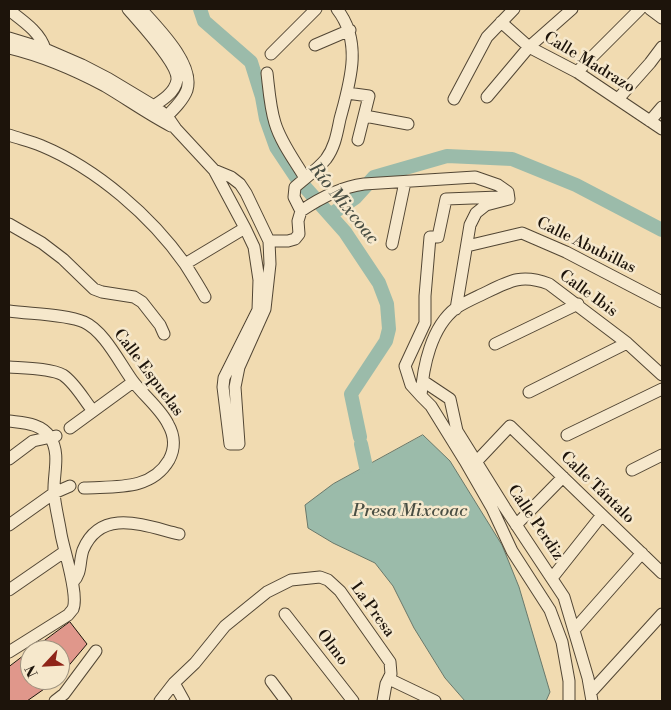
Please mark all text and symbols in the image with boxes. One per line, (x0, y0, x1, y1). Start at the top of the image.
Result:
street label: Calle Madrazo (540, 28, 638, 98)
water label: Río Mixcoac (304, 159, 382, 249)
street label: Calle Abubillas (533, 214, 639, 278)
street label: Calle Ibis (555, 266, 621, 322)
street label: Calle Espuelas (109, 326, 187, 420)
street label: Calle Tántalo (556, 448, 638, 528)
street label: Calle Perdiz (503, 482, 567, 564)
water label: Presa Mixcoac (352, 501, 468, 523)
street label: La Presa (346, 579, 398, 641)
street label: Olmo (312, 626, 352, 670)
north arrow (20, 640, 70, 690)
text: N (22, 662, 43, 680)

